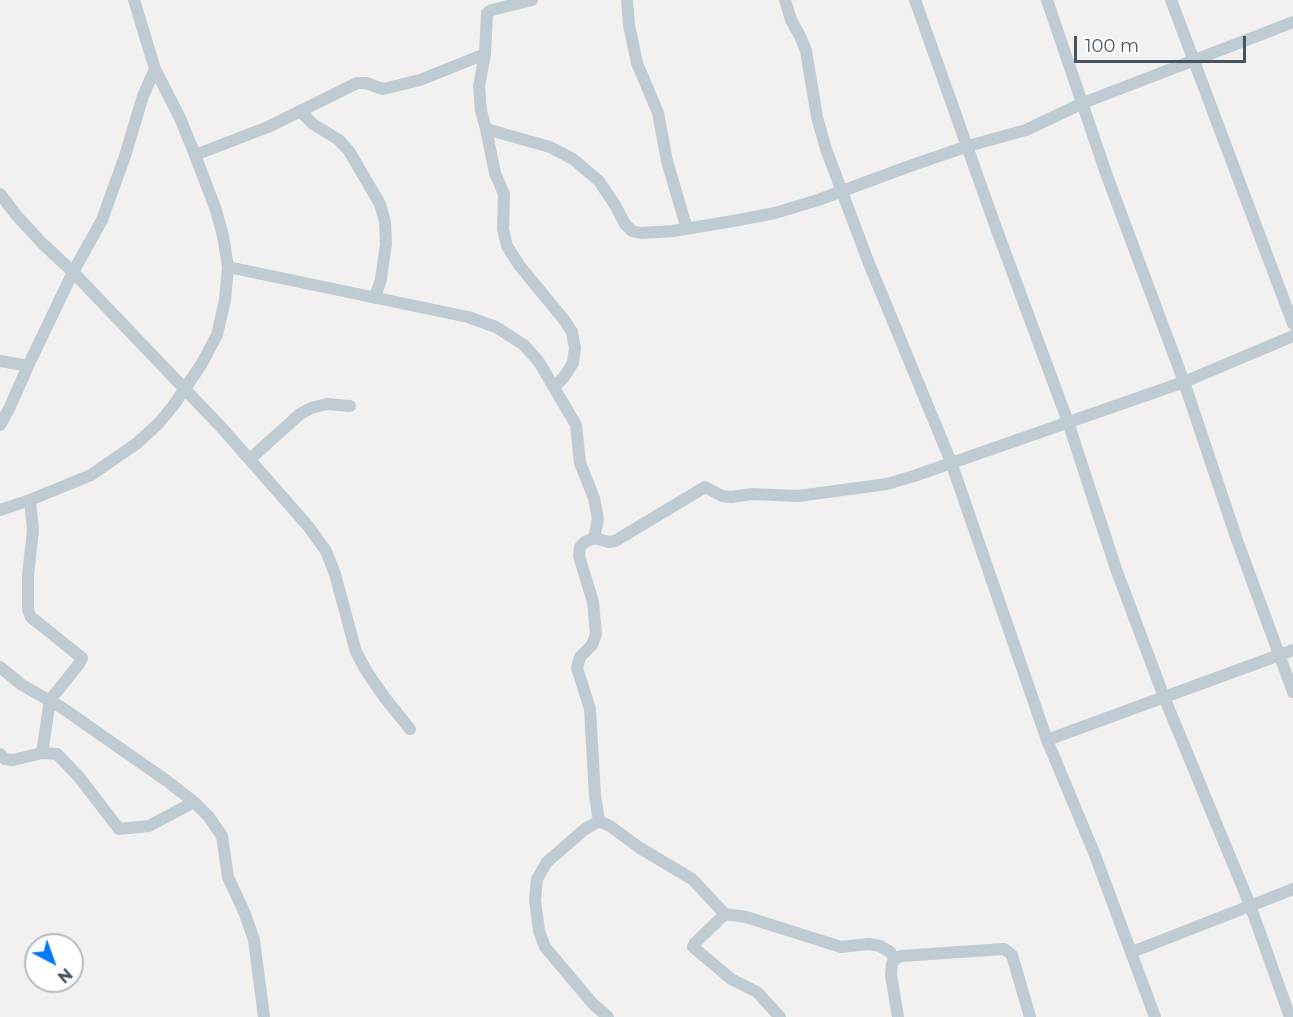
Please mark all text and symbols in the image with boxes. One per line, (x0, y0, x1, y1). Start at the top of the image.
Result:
scale bar (1077, 24, 1250, 62)
text: 100 m (1085, 35, 1139, 57)
north arrow (24, 933, 84, 993)
text: N (54, 964, 76, 987)

